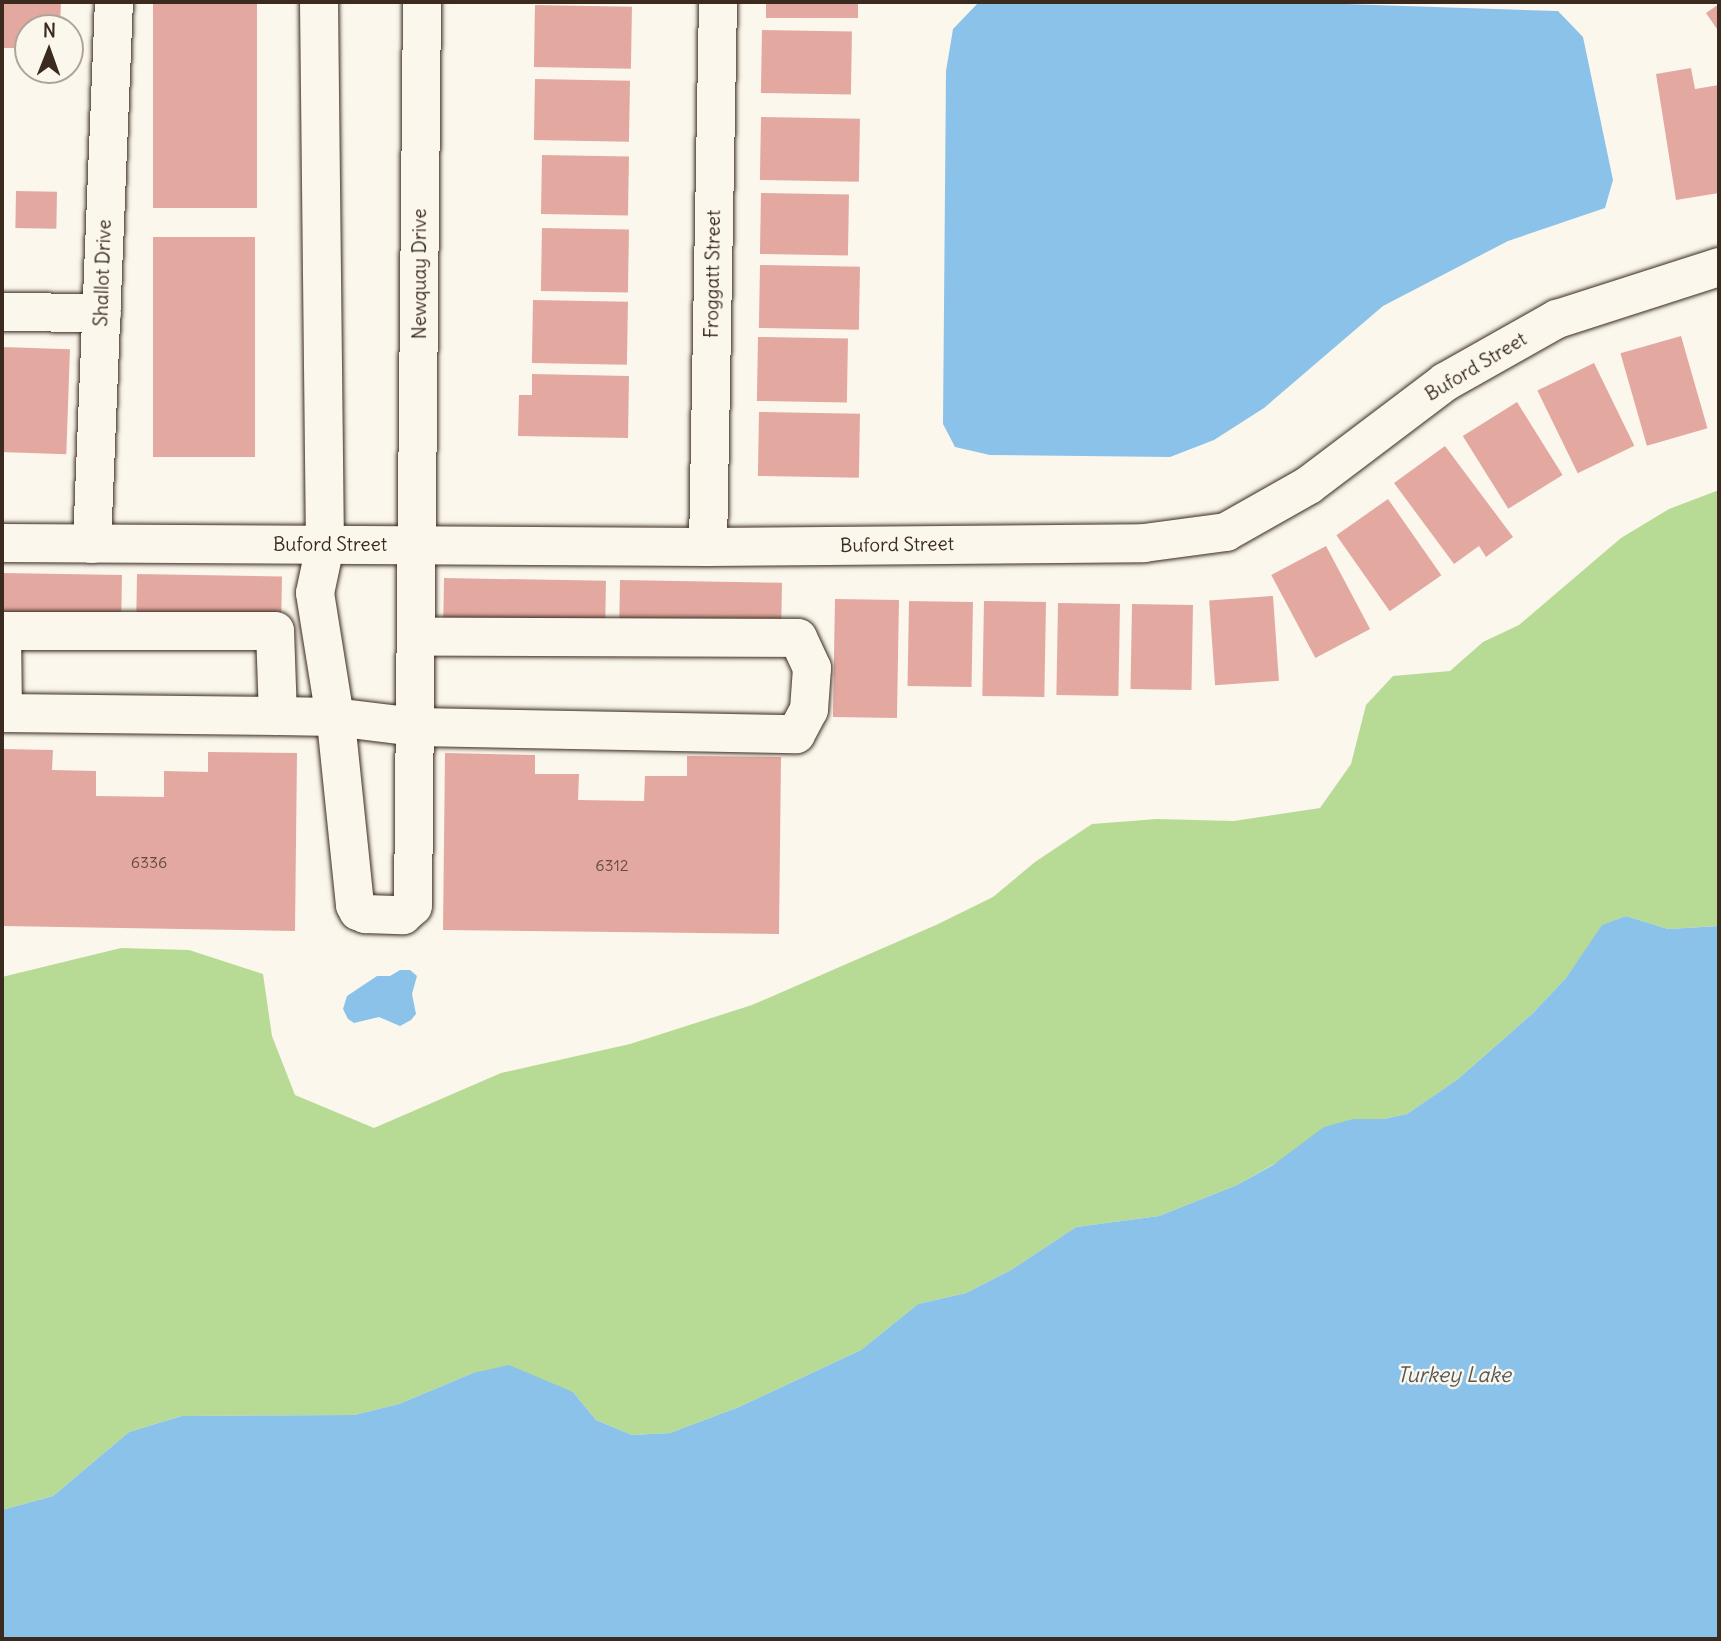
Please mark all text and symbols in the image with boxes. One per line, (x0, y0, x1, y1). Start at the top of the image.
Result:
north arrow (14, 14, 84, 84)
text: N (43, 18, 56, 42)
street label: Newquay Drive (409, 209, 431, 339)
street label: Froggatt Street (700, 210, 726, 338)
street label: Shallot Drive (90, 219, 116, 327)
street label: Buford Street (1421, 328, 1531, 406)
street label: Buford Street (840, 533, 954, 557)
street label: Buford Street (273, 534, 387, 556)
house number: 6336 (131, 852, 167, 872)
house number: 6312 (595, 855, 629, 875)
water label: Turkey Lake (1397, 1362, 1511, 1388)

